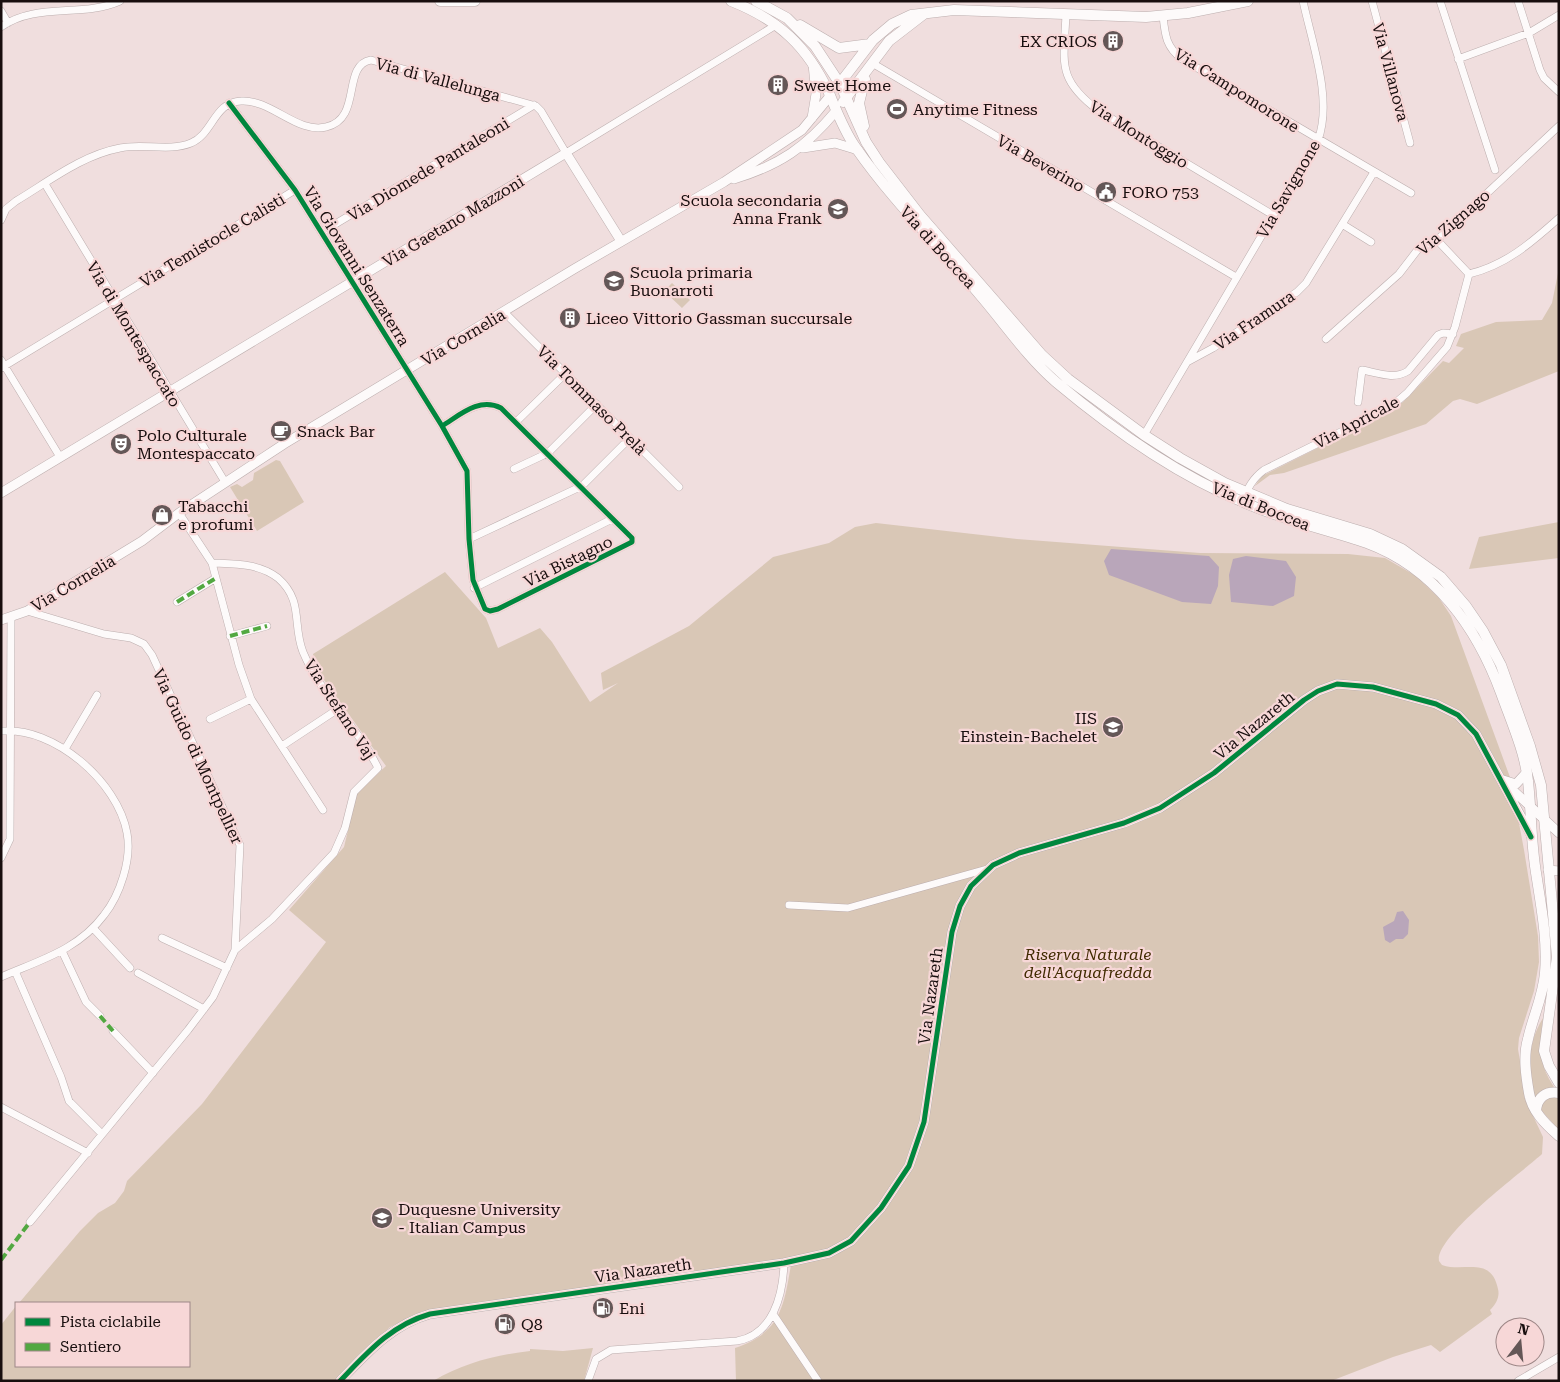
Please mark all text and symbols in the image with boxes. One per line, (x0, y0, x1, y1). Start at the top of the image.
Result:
street label: Via Villanova (1368, 21, 1413, 124)
building icon: EX CRIOS (1101, 29, 1125, 53)
place label: EX CRIOS (1020, 32, 1097, 51)
street label: Via Campomorone (1171, 44, 1303, 137)
street label: Via di Vallelunga (373, 54, 503, 105)
building icon: Sweet Home (766, 73, 790, 97)
place label: Sweet Home (794, 76, 891, 95)
street label: Via Montoggio (1086, 96, 1192, 173)
sports icon: Anytime Fitness (885, 97, 909, 121)
place label: Anytime Fitness (913, 100, 1038, 119)
street label: Via Diomede Pantaleoni (344, 114, 513, 225)
street label: Via Beverino (994, 131, 1088, 196)
street label: Via Savignone (1253, 137, 1324, 242)
street label: Via Gaetano Mazzoni (379, 172, 528, 271)
public building icon: FORO 753 (1094, 180, 1118, 204)
street label: Via Giovanni Senzaterra (300, 183, 414, 350)
place label: FORO 753 (1122, 183, 1199, 202)
street label: Via Zignago (1413, 185, 1494, 259)
street label: Via Temistocle Calisti (136, 190, 288, 291)
place label: Scuola secondaria Anna Frank (681, 191, 822, 228)
school or university icon: Scuola secondaria Anna Frank (826, 197, 850, 221)
street label: Via di Boccea (896, 202, 980, 293)
street label: Via di Montespaccato (83, 258, 185, 411)
place label: Scuola primaria Buonarroti (630, 263, 753, 300)
school or university icon: Scuola primaria Buonarroti (602, 269, 626, 293)
street label: Via Framura (1210, 286, 1298, 354)
street label: Via Cornelia (418, 305, 509, 370)
building icon: Liceo Vittorio Gassman succursale (558, 306, 582, 330)
place label: Liceo Vittorio Gassman succursale (586, 309, 852, 328)
street label: Via Tommaso Prelà (533, 342, 650, 459)
street label: Via Apricale (1310, 392, 1402, 453)
cafe icon: Snack Bar (269, 419, 293, 443)
place label: Snack Bar (297, 422, 375, 441)
place label: Polo Culturale Montespaccato (137, 426, 255, 463)
theatre icon: Polo Culturale Montespaccato (109, 432, 133, 456)
street label: Via di Boccea (1209, 478, 1313, 535)
place label: Tabacchi e profumi (178, 497, 253, 534)
shop icon: Tabacchi e profumi (150, 503, 174, 527)
street label: Via Bistagno (521, 532, 616, 591)
street label: Via Cornelia (28, 551, 119, 616)
street label: Via Stefano Vaj (300, 656, 379, 763)
street label: Via Guido di Montpellier (149, 666, 247, 847)
street label: Via Nazareth (1210, 687, 1298, 764)
place label: IIS Einstein-Bachelet (960, 709, 1097, 746)
school or university icon: IIS Einstein-Bachelet (1101, 715, 1125, 739)
park label: Riserva Naturale dell'Acquafredda (1024, 945, 1153, 982)
street label: Via Nazareth (914, 946, 947, 1046)
place label: Duquesne University - Italian Campus (398, 1200, 561, 1237)
school or university icon: Duquesne University - Italian Campus (370, 1206, 394, 1230)
street label: Via Nazareth (593, 1254, 693, 1287)
fuel station icon: Eni (591, 1296, 615, 1320)
place label: Eni (619, 1299, 645, 1318)
legend (15, 1302, 190, 1367)
fuel station icon: Q8 (493, 1312, 517, 1336)
text: Pista ciclabile (60, 1313, 161, 1331)
place label: Q8 (521, 1315, 543, 1334)
north arrow (1495, 1317, 1545, 1367)
text: N (1516, 1320, 1531, 1339)
text: Sentiero (60, 1338, 121, 1356)

